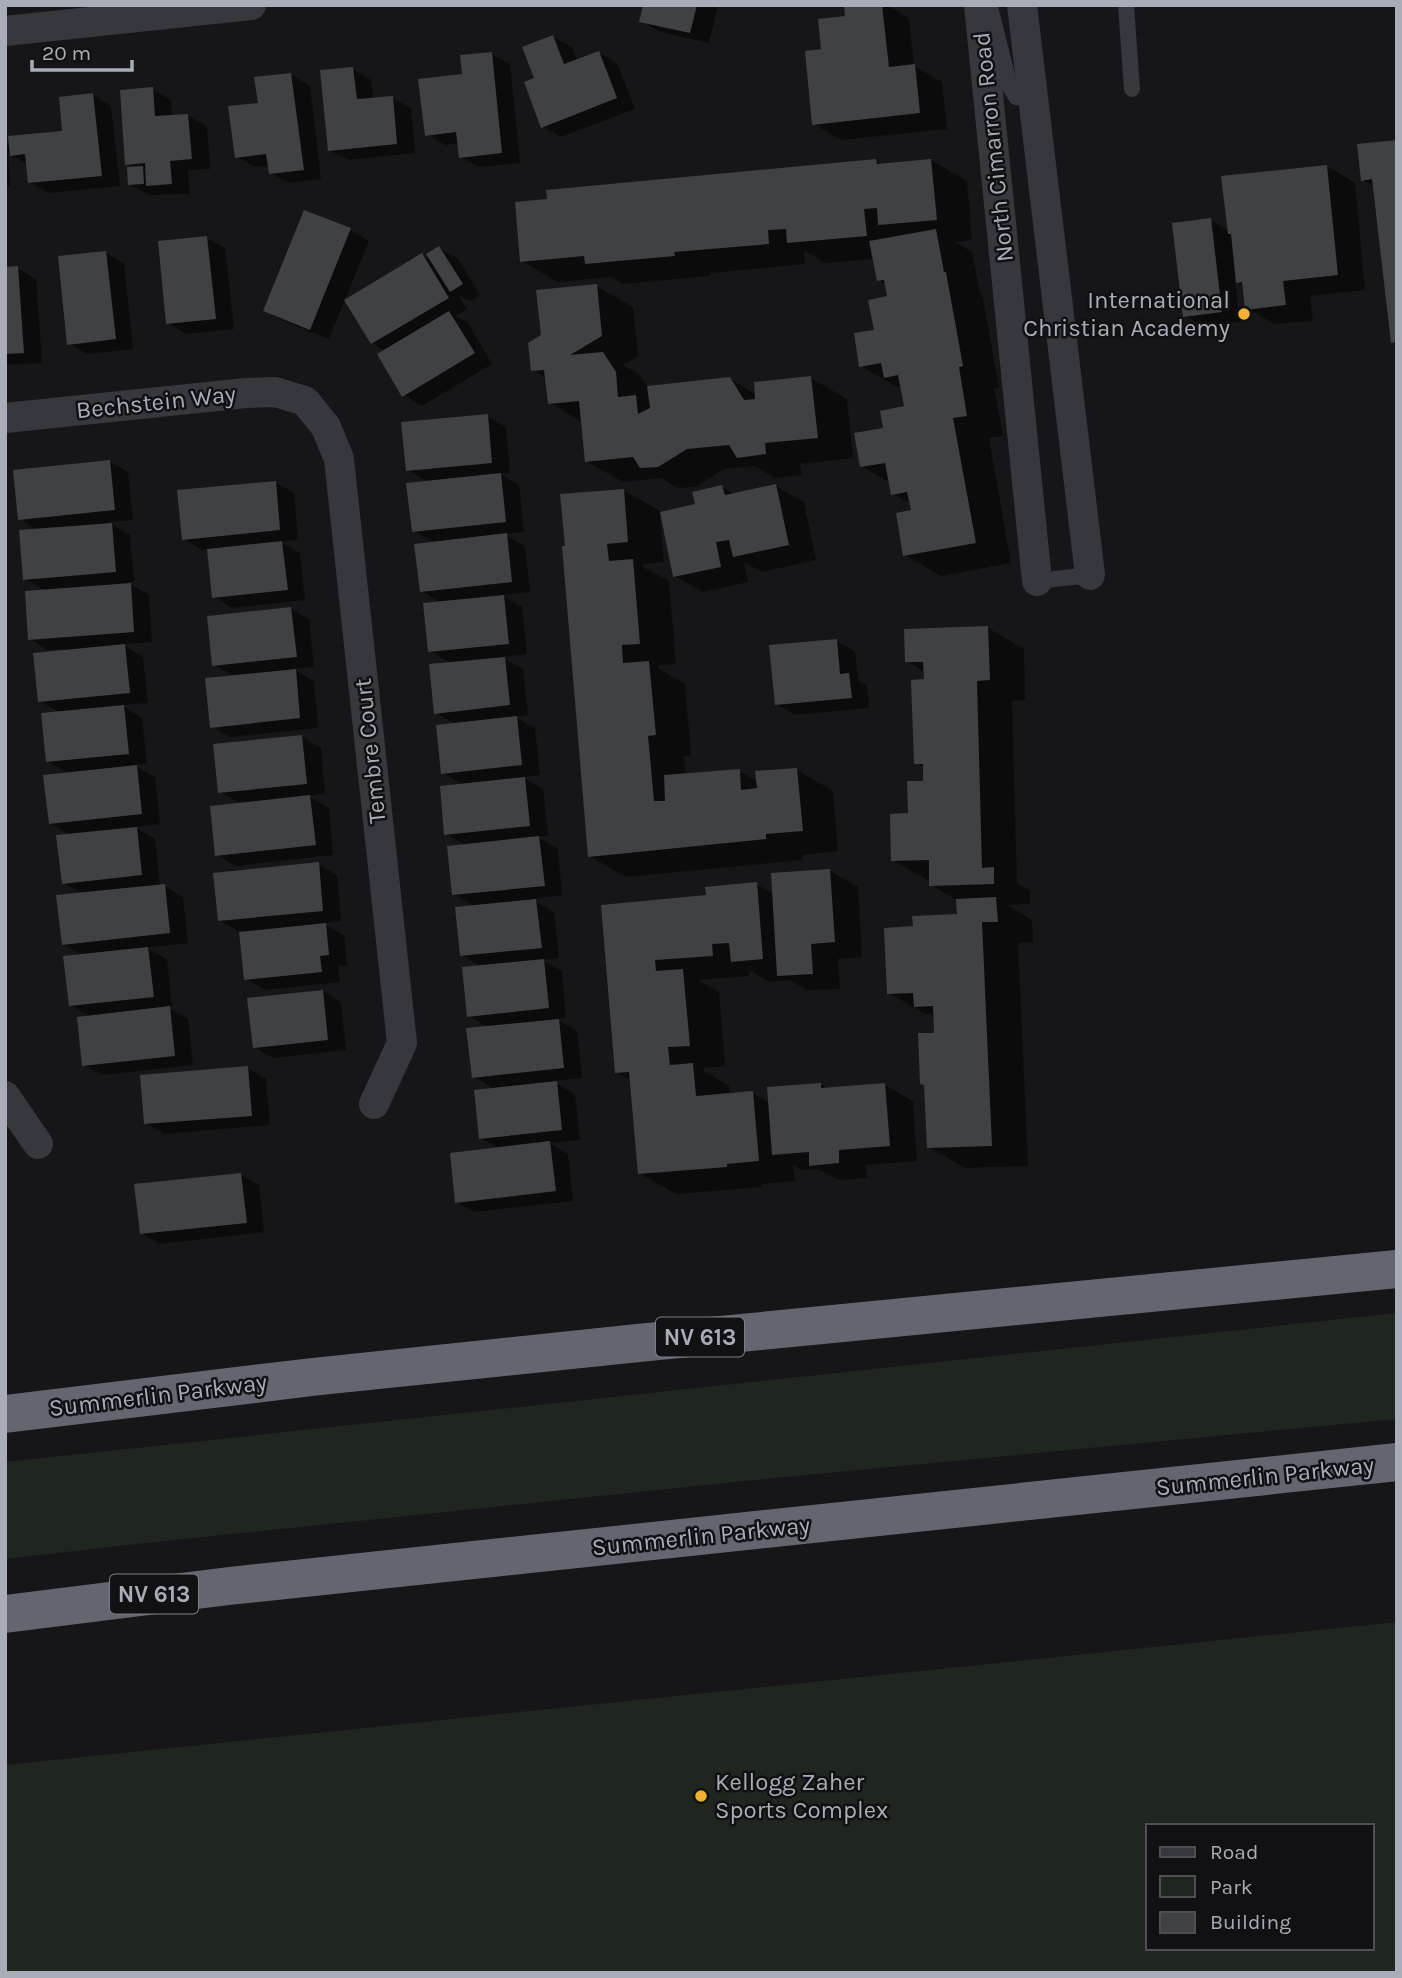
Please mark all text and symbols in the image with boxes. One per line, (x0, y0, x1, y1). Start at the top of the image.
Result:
scale bar (32, 28, 131, 72)
street label: North Cimarron Road (967, 31, 1019, 263)
text: 20 m (42, 41, 91, 65)
place label: International Christian Academy (1023, 286, 1230, 342)
marker: International Christian Academy (1236, 306, 1252, 322)
street label: Bechstein Way (75, 380, 237, 424)
street label: Tembre Court (348, 677, 392, 825)
road number: NV 613 (656, 1318, 744, 1356)
street label: Summerlin Parkway (47, 1368, 269, 1422)
street label: Summerlin Parkway (1154, 1451, 1376, 1501)
street label: Summerlin Parkway (590, 1511, 812, 1561)
road number: NV 613 (110, 1574, 198, 1614)
place label: Kellogg Zaher Sports Complex (715, 1768, 888, 1824)
marker: Kellogg Zaher Sports Complex (693, 1788, 709, 1804)
legend (1146, 1824, 1374, 1950)
text: Road (1210, 1840, 1258, 1864)
text: Park (1210, 1875, 1253, 1899)
text: Building (1210, 1910, 1291, 1934)

